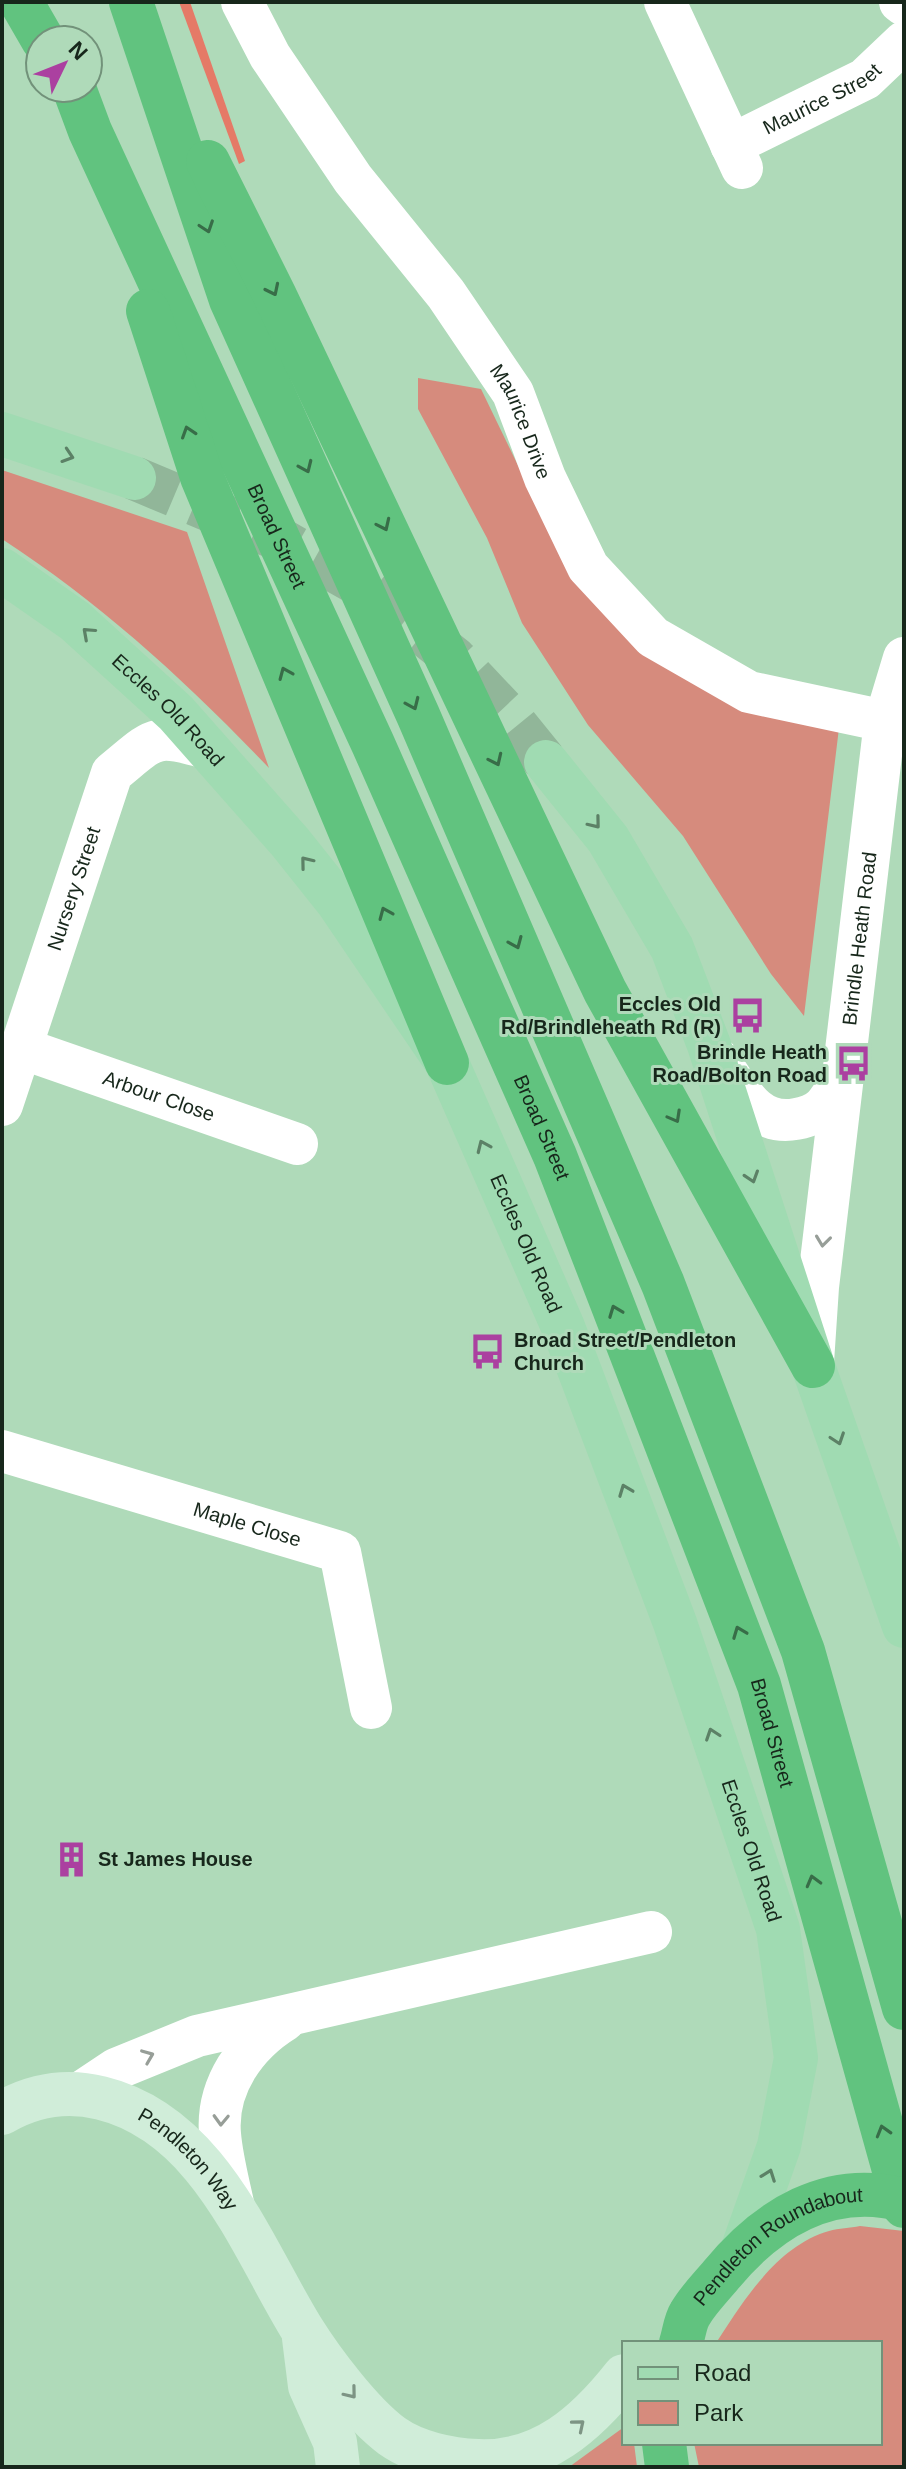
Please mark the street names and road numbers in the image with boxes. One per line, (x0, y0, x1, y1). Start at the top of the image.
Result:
street label: Maurice Street (759, 59, 886, 139)
street label: Maurice Drive (486, 360, 555, 482)
street label: Broad Street (243, 480, 311, 592)
street label: Eccles Old Road (108, 650, 229, 770)
street label: Nursery Street (43, 823, 105, 953)
street label: Brindle Heath Road (838, 851, 880, 1027)
street label: Arbour Close (100, 1066, 218, 1126)
street label: Broad Street (510, 1071, 574, 1183)
street label: Eccles Old Road (486, 1171, 566, 1316)
street label: Maple Close (191, 1498, 304, 1551)
street label: Broad Street (747, 1676, 798, 1790)
street label: Eccles Old Road (717, 1776, 786, 1925)
street label: Pendleton Way (134, 2103, 242, 2214)
street label: Pendleton Roundabout (689, 2184, 863, 2310)

